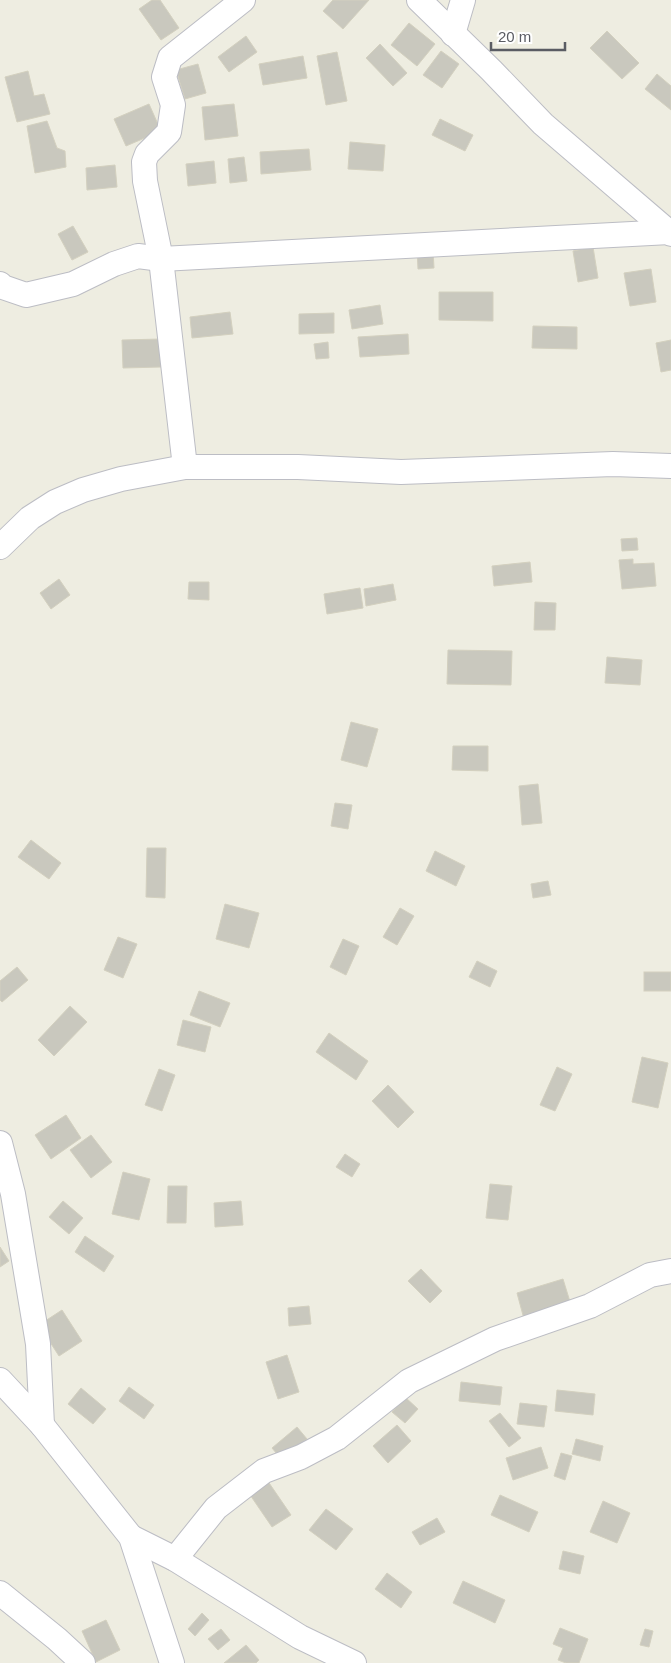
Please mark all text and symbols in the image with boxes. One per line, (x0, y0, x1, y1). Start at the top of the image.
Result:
scale bar (491, 20, 565, 52)
text: 20 m (498, 28, 531, 45)

